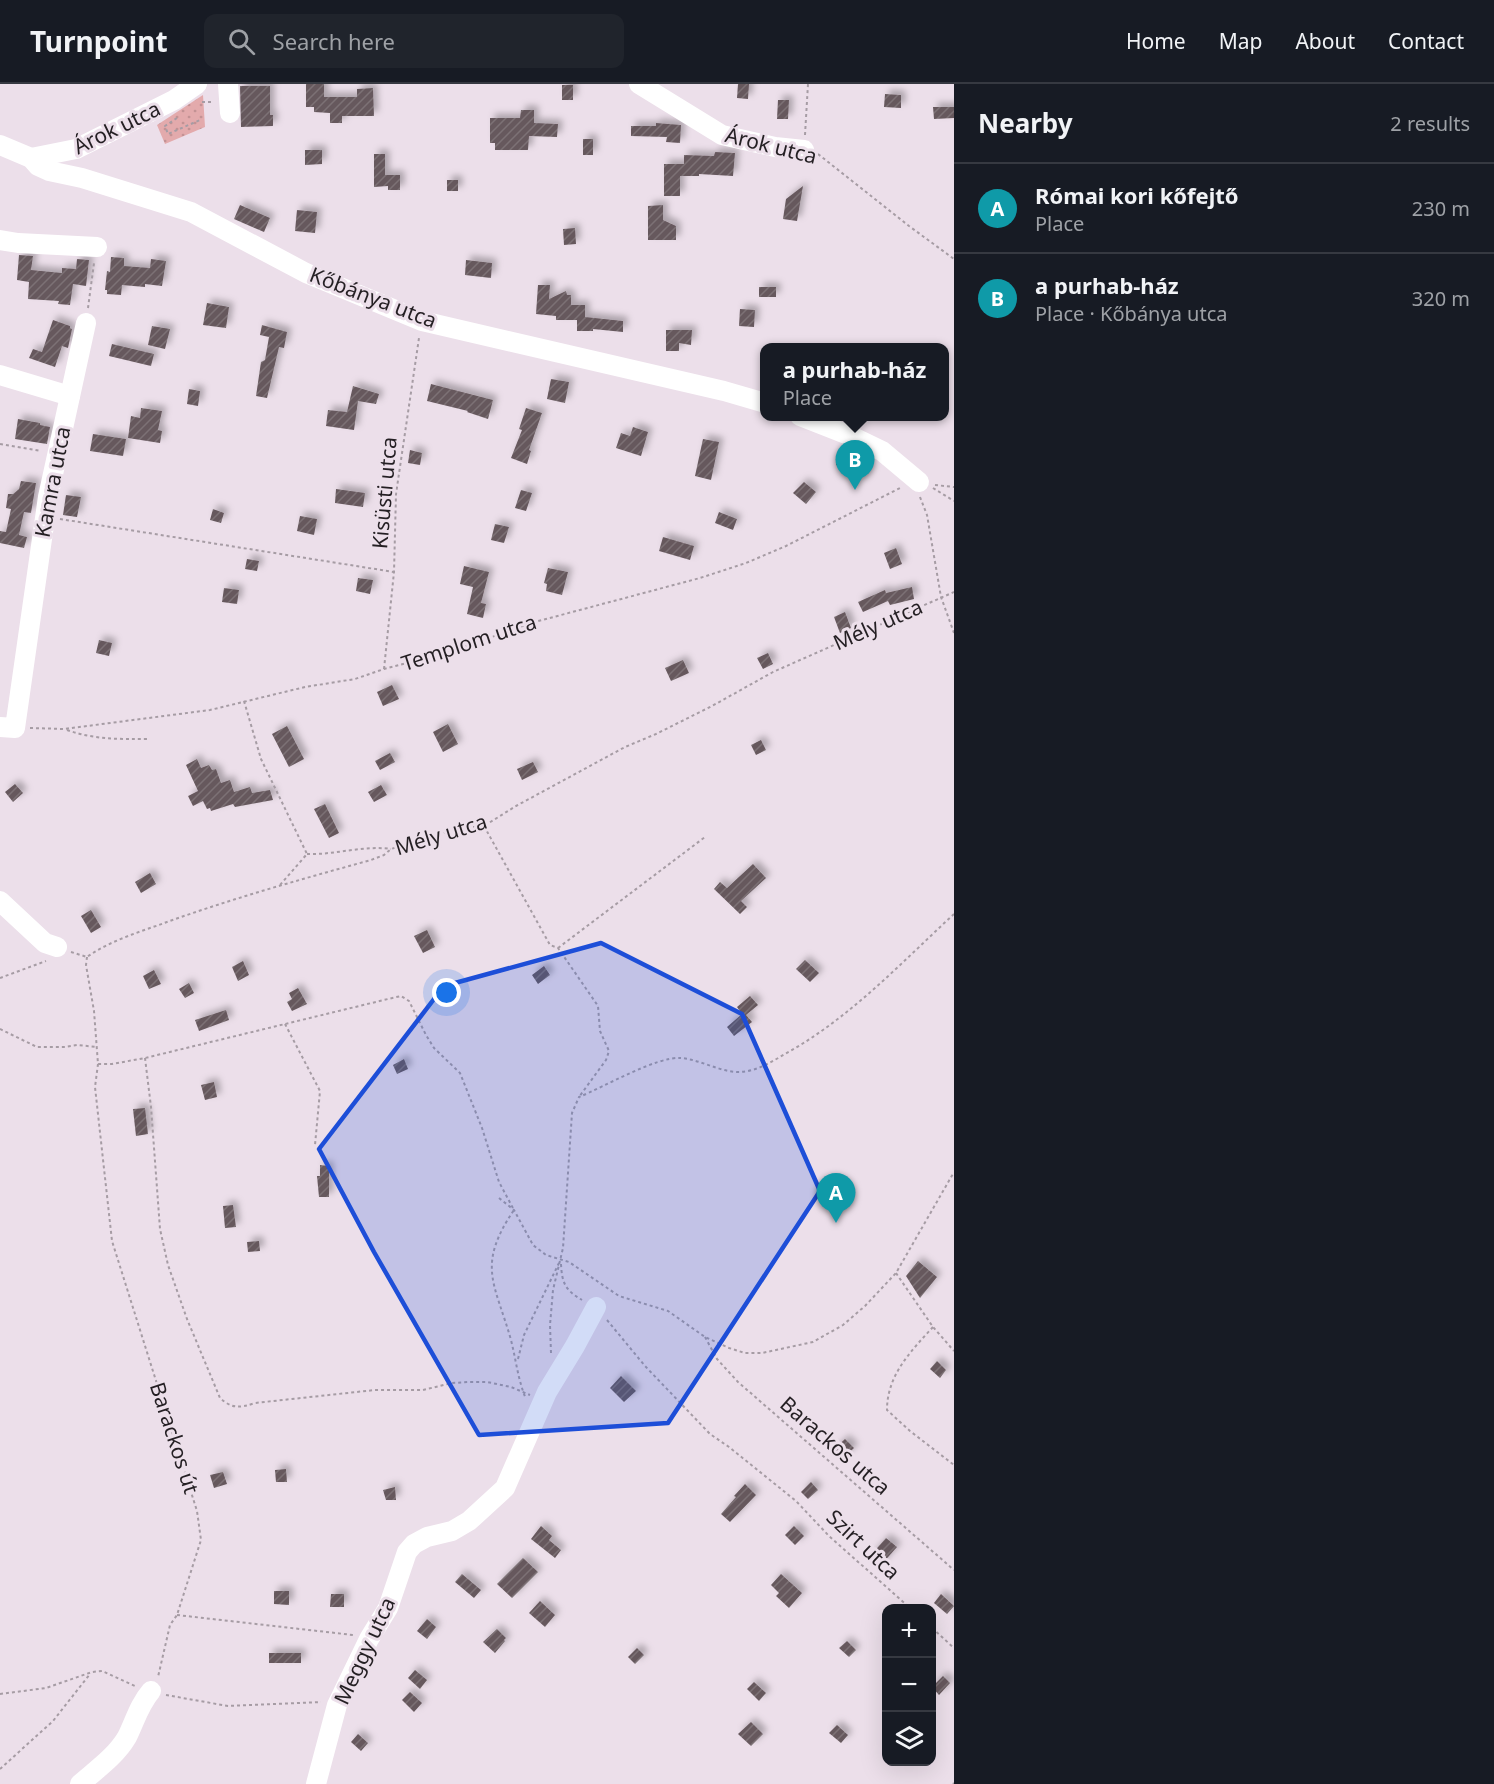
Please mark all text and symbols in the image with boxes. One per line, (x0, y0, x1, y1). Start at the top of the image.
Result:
search box (204, 14, 624, 68)
text: Turnpoint (30, 22, 168, 60)
icon: search (225, 25, 258, 58)
text: Search here (273, 26, 395, 56)
text: Home (1126, 27, 1186, 55)
text: Map (1219, 27, 1262, 55)
text: About (1295, 27, 1355, 55)
text: Contact (1388, 27, 1464, 55)
street label: Árok utca (68, 94, 165, 160)
text: Nearby (978, 105, 1073, 141)
text: 2 results (1390, 110, 1470, 137)
street label: Árok utca (723, 120, 820, 170)
text: Római kori kőfejtő (1035, 180, 1239, 210)
text: A (991, 195, 1004, 222)
text: 230 m (1412, 195, 1470, 222)
text: Place (1035, 210, 1084, 237)
street label: Kőbánya utca (306, 260, 441, 334)
text: a purhab-ház (1035, 270, 1179, 300)
text: B (991, 285, 1004, 312)
text: 320 m (1412, 285, 1470, 312)
text: Place · Kőbánya utca (1035, 300, 1228, 327)
popup (760, 343, 949, 421)
text: a purhab-ház (783, 354, 926, 384)
text: Place (783, 384, 832, 411)
street label: Kamra utca (28, 424, 76, 540)
street label: Kisüsti utca (365, 436, 403, 550)
pin: B (836, 440, 874, 490)
street label: Mély utca (829, 592, 927, 656)
street label: Templom utca (398, 607, 540, 677)
street label: Mély utca (391, 807, 490, 861)
your location (432, 978, 461, 1007)
pin: A (816, 1174, 856, 1223)
street label: Barackos út (144, 1378, 206, 1497)
street label: Barackos utca (775, 1390, 897, 1501)
street label: Szirt utca (821, 1503, 906, 1586)
street label: Meggy utca (327, 1592, 401, 1709)
map controls (882, 1604, 936, 1766)
button: + (882, 1604, 936, 1658)
button: − (882, 1658, 936, 1712)
button: layers (882, 1712, 936, 1766)

